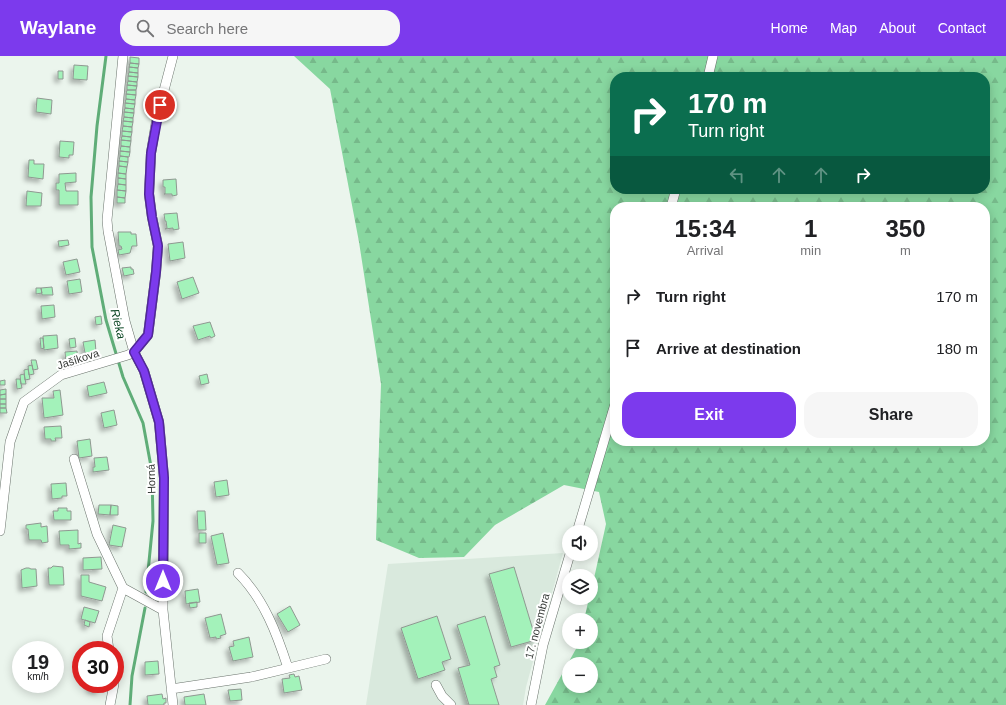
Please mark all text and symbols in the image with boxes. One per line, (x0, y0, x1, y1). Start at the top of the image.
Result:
search box (120, 10, 400, 46)
text: Waylane (20, 17, 96, 38)
icon: search (134, 17, 156, 39)
text: Search here (166, 20, 248, 37)
text: Home (771, 20, 808, 36)
text: Map (830, 20, 857, 36)
text: About (879, 20, 916, 36)
text: Contact (938, 20, 986, 36)
pin (143, 88, 177, 122)
icon: right (622, 88, 674, 140)
text: 170 m (688, 88, 767, 119)
icon: arrive (149, 94, 171, 116)
text: Turn right (688, 121, 764, 141)
icon: left (726, 164, 748, 186)
icon: ahead (768, 164, 790, 186)
icon: ahead (810, 164, 832, 186)
icon: right (852, 164, 874, 186)
text: 15:34 (674, 215, 736, 242)
text: 1 (804, 215, 817, 242)
text: 350 (886, 215, 926, 242)
text: Arrival (687, 243, 724, 258)
text: min (800, 243, 821, 258)
text: m (900, 243, 911, 258)
icon: right (622, 285, 644, 307)
text: Turn right (656, 288, 726, 305)
text: 170 m (936, 288, 978, 305)
water label: Rieka (107, 307, 129, 341)
icon: arrive (622, 337, 644, 359)
text: Arrive at destination (656, 340, 801, 357)
text: 180 m (936, 340, 978, 357)
street label: Jašíkova (55, 346, 101, 371)
button: Exit (622, 392, 796, 438)
button: Share (804, 392, 978, 438)
street label: Horná (144, 463, 158, 494)
map controls (562, 525, 598, 693)
button: sound (562, 525, 598, 561)
position arrow (142, 560, 184, 602)
button: layers (562, 569, 598, 605)
street label: 17. novembra (522, 591, 552, 660)
button: + (562, 613, 598, 649)
speed limit sign: 30 (72, 641, 124, 693)
text: 19 (27, 651, 49, 673)
button: − (562, 657, 598, 693)
text: km/h (27, 671, 49, 682)

